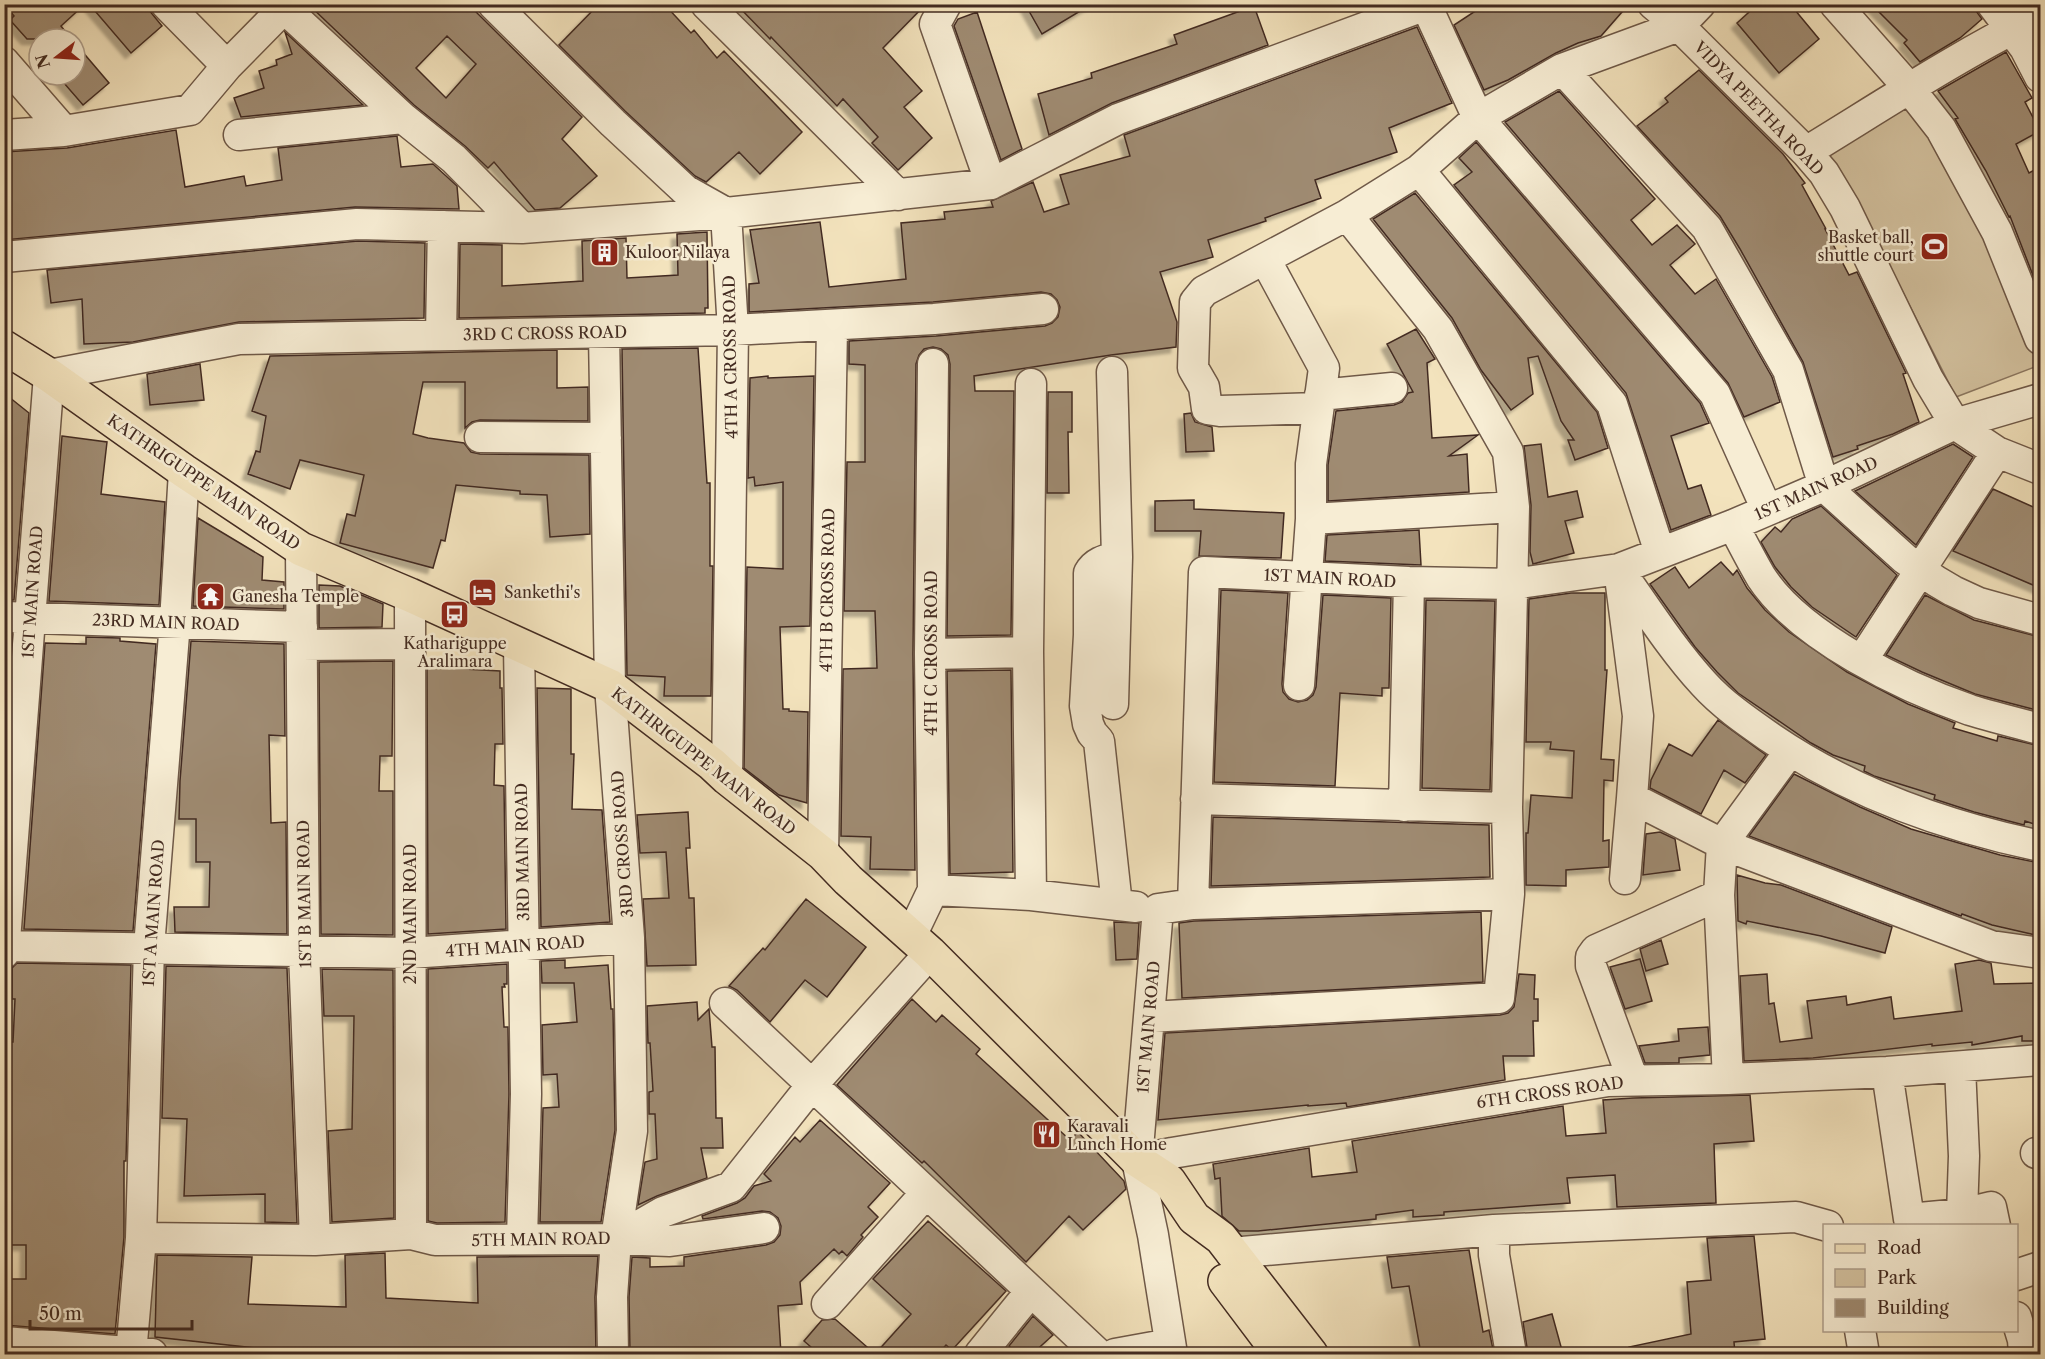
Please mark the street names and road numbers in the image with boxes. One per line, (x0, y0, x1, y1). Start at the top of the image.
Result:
street label: VIDYA PEETHA ROAD (1689, 36, 1828, 179)
street label: 4TH A CROSS ROAD (719, 275, 741, 439)
street label: 3RD C CROSS ROAD (463, 322, 627, 344)
street label: KATHRIGUPPE MAIN ROAD (104, 410, 304, 554)
street label: 1ST MAIN ROAD (1751, 452, 1881, 524)
street label: 4TH B CROSS ROAD (816, 508, 838, 672)
street label: 1ST MAIN ROAD (17, 525, 47, 659)
street label: 1ST MAIN ROAD (1263, 565, 1397, 591)
street label: 4TH C CROSS ROAD (921, 570, 941, 736)
street label: 23RD MAIN ROAD (92, 609, 240, 635)
street label: KATHRIGUPPE MAIN ROAD (608, 683, 800, 839)
street label: 3RD CROSS ROAD (607, 770, 637, 918)
street label: 3RD MAIN ROAD (511, 783, 533, 921)
street label: 1ST B MAIN ROAD (293, 820, 315, 968)
street label: 1ST A MAIN ROAD (138, 839, 168, 987)
street label: 2ND MAIN ROAD (400, 844, 420, 984)
street label: 4TH MAIN ROAD (445, 931, 585, 961)
street label: 1ST MAIN ROAD (1132, 960, 1164, 1094)
street label: 6TH CROSS ROAD (1475, 1072, 1625, 1112)
street label: 5TH MAIN ROAD (471, 1228, 611, 1250)

